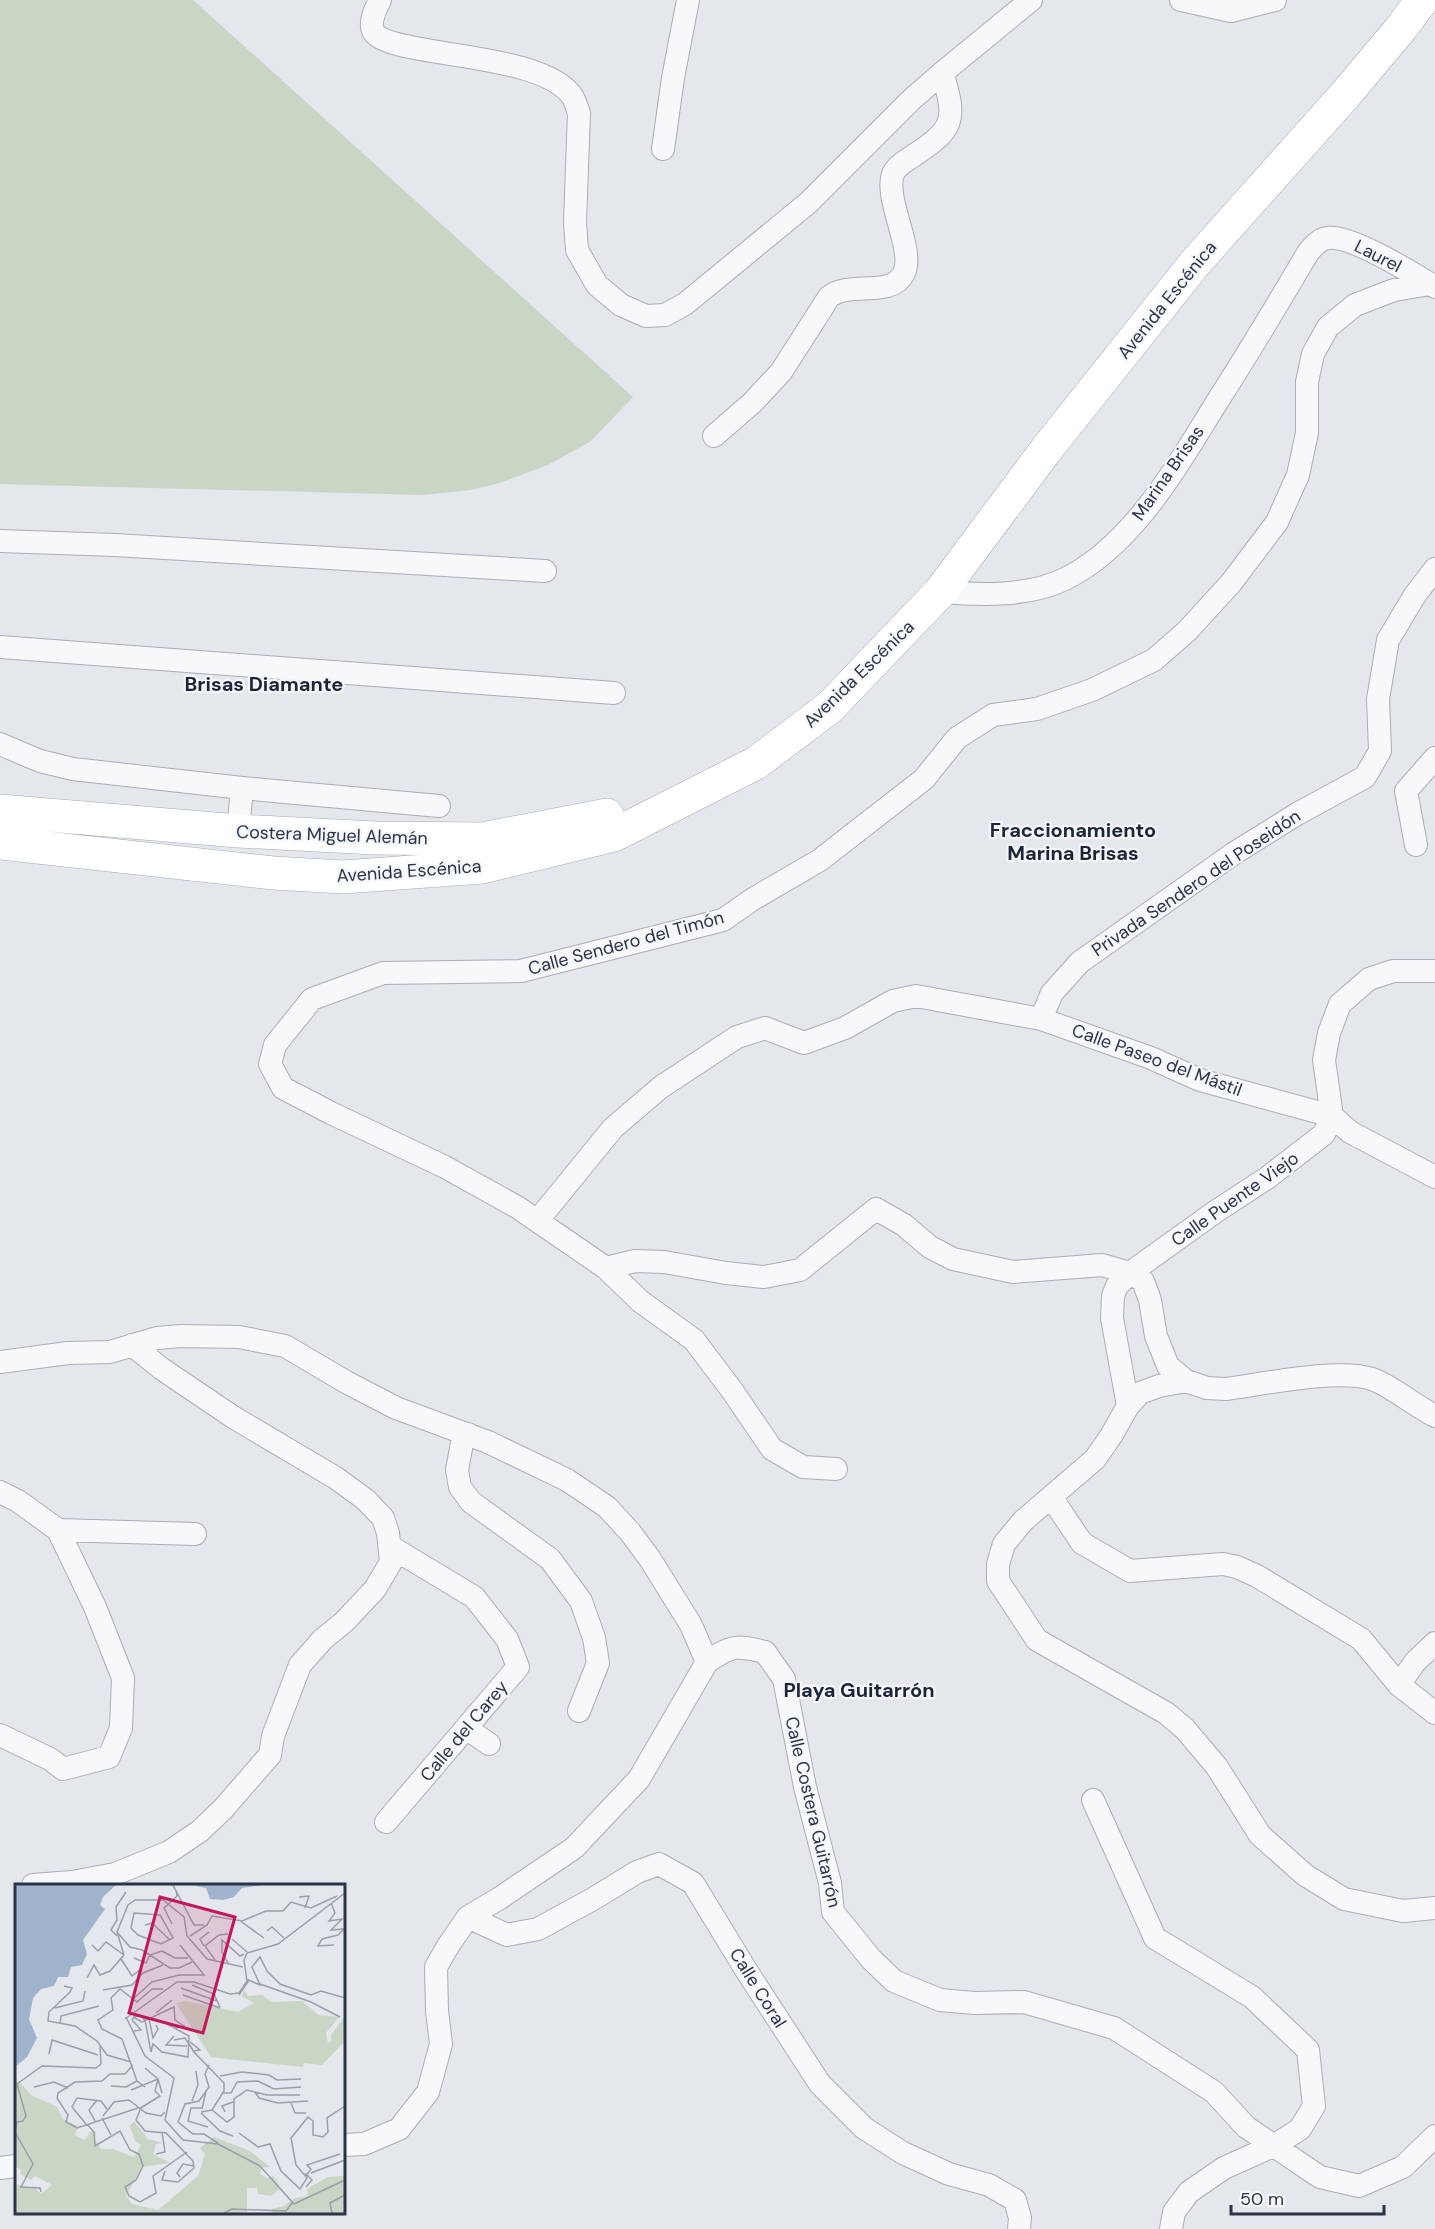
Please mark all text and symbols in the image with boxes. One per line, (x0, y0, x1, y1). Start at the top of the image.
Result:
street label: Laurel (1350, 234, 1406, 278)
street label: Avenida Escénica (1112, 236, 1222, 364)
street label: Marina Brisas (1126, 421, 1210, 525)
street label: Avenida Escénica (798, 615, 920, 733)
district label: Brisas Diamante (185, 671, 343, 697)
street label: Privada Sendero del Poseidón (1087, 804, 1305, 962)
district label: Fraccionamiento Marina Brisas (990, 817, 1156, 866)
street label: Costera Miguel Alemán (236, 820, 428, 850)
street label: Avenida Escénica (336, 854, 482, 888)
street label: Calle Sendero del Timón (525, 905, 727, 981)
street label: Calle Paseo del Mástil (1069, 1018, 1245, 1102)
street label: Calle Puente Viejo (1166, 1146, 1304, 1252)
street label: Calle del Carey (415, 1675, 513, 1787)
district label: Playa Guitarrón (783, 1677, 935, 1703)
street label: Calle Costera Guitarrón (779, 1714, 847, 1910)
inset map (15, 1884, 345, 2214)
street label: Calle Coral (724, 1944, 792, 2032)
scale bar (1231, 2178, 1384, 2216)
text: 50 m (1240, 2187, 1284, 2211)

